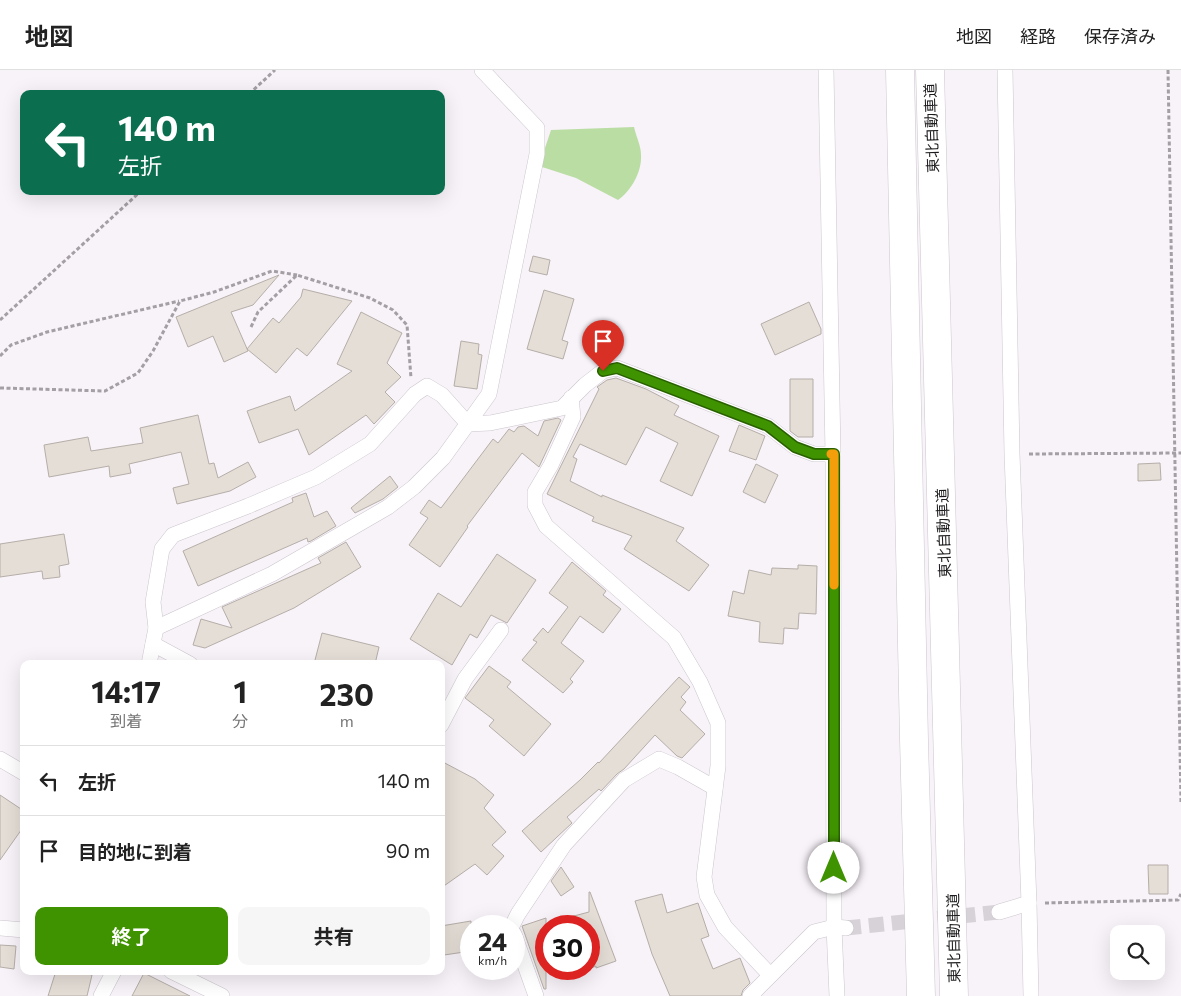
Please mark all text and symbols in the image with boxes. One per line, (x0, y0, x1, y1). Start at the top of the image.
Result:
text: 地図 (25, 21, 73, 50)
text: 地図 (956, 25, 992, 47)
text: 経路 (1020, 25, 1056, 47)
text: 保存済み (1084, 25, 1156, 47)
street label: 東北自動車道 (920, 83, 942, 173)
text: 140 m (118, 105, 216, 148)
icon: left (35, 110, 100, 175)
text: 左折 (118, 152, 162, 179)
pin (582, 320, 624, 371)
icon: arrive (589, 327, 617, 355)
street label: 東北自動車道 (932, 488, 954, 578)
text: 14:17 (91, 672, 161, 709)
text: 1 (233, 672, 247, 709)
text: 230 (319, 675, 374, 712)
text: 到着 (110, 711, 142, 730)
text: 分 (232, 711, 248, 730)
text: m (340, 711, 354, 730)
icon: left (35, 767, 63, 795)
text: 140 m (378, 769, 430, 792)
text: 左折 (78, 770, 116, 793)
icon: arrive (35, 837, 63, 865)
text: 90 m (386, 839, 430, 862)
text: 目的地に到着 (78, 840, 192, 863)
position arrow (807, 841, 859, 893)
street label: 東北自動車道 (943, 893, 963, 983)
button: 終了 (35, 907, 228, 965)
button: 共有 (238, 907, 430, 965)
speed limit sign: 30 (535, 915, 600, 980)
map controls (1110, 925, 1165, 980)
button: search (1110, 925, 1165, 980)
text: 24 (478, 926, 507, 956)
text: km/h (478, 953, 507, 967)

